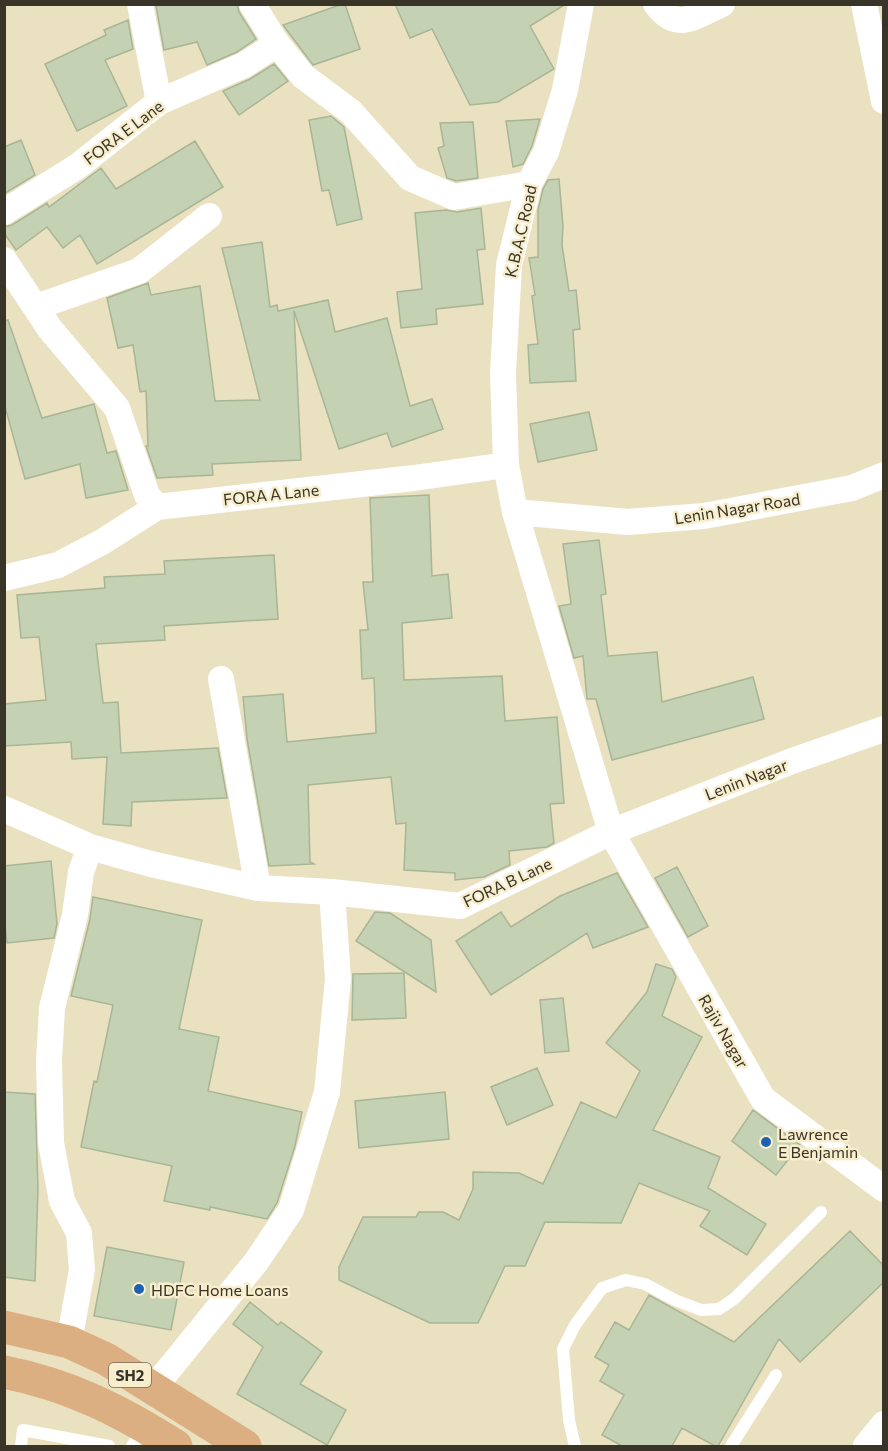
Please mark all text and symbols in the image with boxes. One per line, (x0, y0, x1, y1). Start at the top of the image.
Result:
street label: FORA E Lane (79, 96, 167, 168)
street label: K.B.A.C Road (500, 183, 540, 279)
street label: FORA A Lane (222, 480, 320, 508)
street label: Lenin Nagar Road (673, 489, 801, 527)
street label: Lenin Nagar (702, 754, 791, 803)
street label: FORA B Lane (460, 853, 554, 911)
street label: Rajiv Nagar (695, 991, 753, 1072)
place label: Lawrence E Benjamin (778, 1124, 858, 1161)
marker: Lawrence E Benjamin (759, 1135, 773, 1149)
place label: HDFC Home Loans (151, 1280, 289, 1299)
marker: HDFC Home Loans (132, 1282, 146, 1296)
road number: SH2 (109, 1363, 151, 1387)

